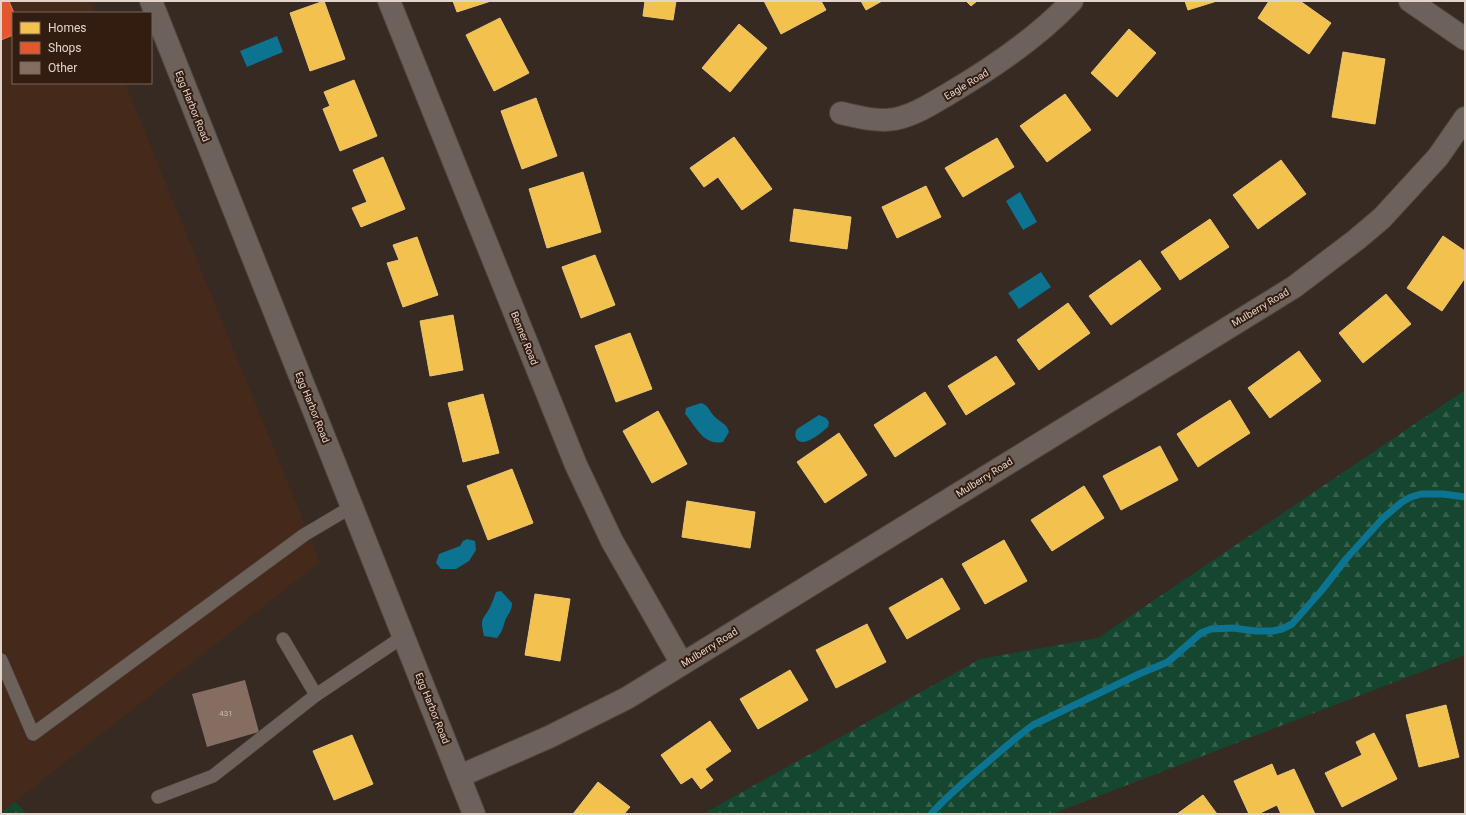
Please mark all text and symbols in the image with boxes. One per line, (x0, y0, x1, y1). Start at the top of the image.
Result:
legend (12, 12, 152, 84)
text: Homes (48, 21, 86, 35)
text: Shops (48, 41, 82, 55)
text: Other (48, 61, 77, 75)
street label: Eagle Road (942, 67, 990, 102)
street label: Egg Harbor Road (173, 69, 212, 143)
street label: Mulberry Road (1230, 286, 1291, 329)
street label: Benner Road (509, 310, 540, 367)
street label: Egg Harbor Road (293, 370, 332, 444)
street label: Mulberry Road (954, 456, 1015, 499)
street label: Mulberry Road (679, 626, 740, 669)
street label: Egg Harbor Road (413, 671, 452, 745)
house number: 431 (219, 709, 233, 718)

